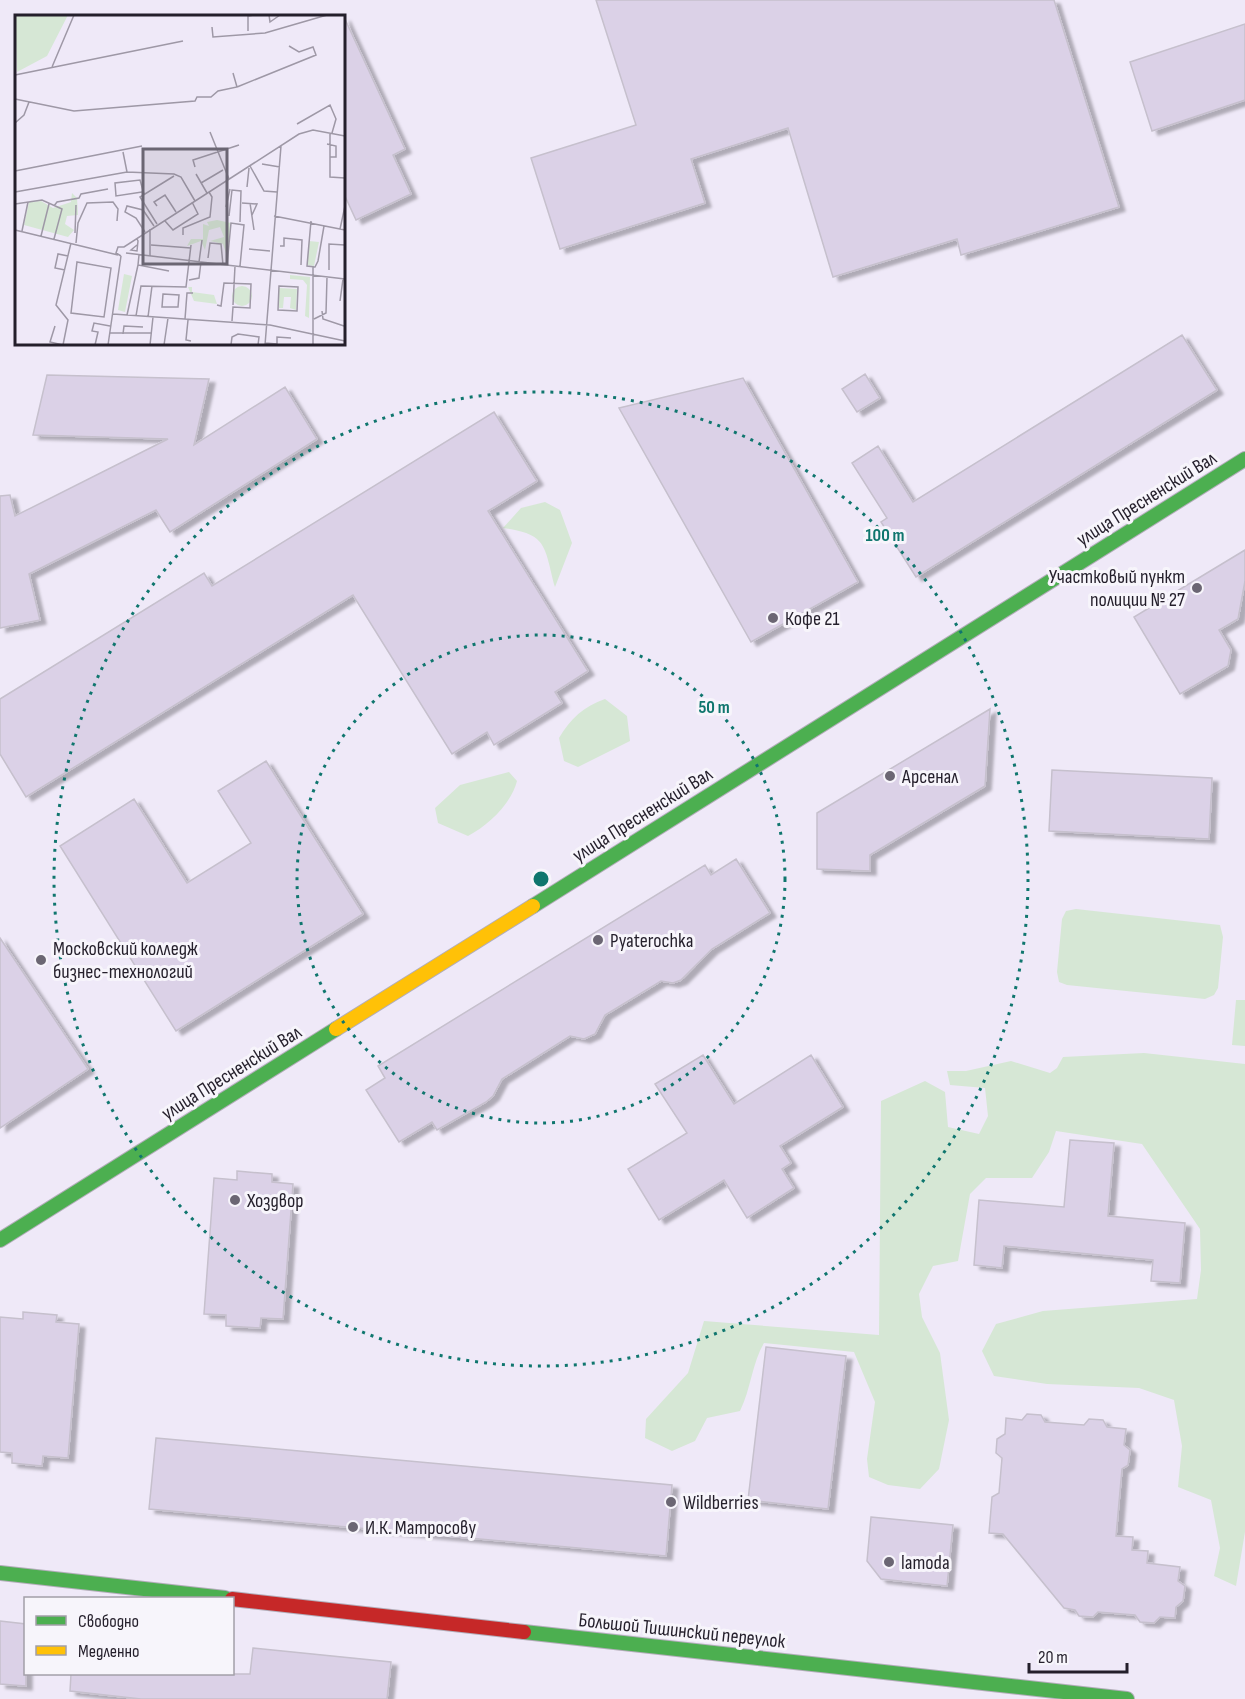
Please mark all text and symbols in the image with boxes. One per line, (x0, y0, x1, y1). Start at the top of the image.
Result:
inset map (15, 15, 345, 345)
street label: улица Пресненский Вал (1072, 446, 1221, 552)
text: 100 m (866, 525, 905, 546)
place label: Участковый пункт полиции № 27 (1049, 565, 1185, 612)
marker: Участковый пункт полиции № 27 (1190, 581, 1204, 595)
place label: Кофе 21 (785, 607, 839, 631)
marker: Кофе 21 (766, 611, 780, 625)
text: 50 m (698, 697, 730, 718)
street label: улица Пресненский Вал (568, 762, 717, 868)
place label: Арсенал (901, 765, 958, 789)
marker: Арсенал (883, 769, 897, 783)
centre of rings (531, 869, 551, 889)
place label: Pyaterochka (610, 929, 693, 953)
marker: Pyaterochka (591, 933, 605, 947)
place label: Московский колледж бизнес-технологий (53, 937, 198, 984)
marker: Московский колледж бизнес-технологий (34, 953, 48, 967)
street label: улица Пресненский Вал (157, 1020, 306, 1126)
place label: Хоздвор (246, 1189, 304, 1213)
marker: Хоздвор (228, 1193, 242, 1207)
place label: Wildberries (683, 1491, 759, 1515)
marker: Wildberries (664, 1495, 678, 1509)
place label: И.К. Матросову (365, 1516, 476, 1540)
marker: И.К. Матросову (346, 1520, 360, 1534)
place label: lamoda (901, 1551, 950, 1575)
marker: lamoda (882, 1555, 896, 1569)
legend (24, 1597, 234, 1675)
street label: Большой Тишинский переулок (577, 1608, 787, 1654)
text: Свободно (78, 1611, 139, 1632)
scale bar (1029, 1636, 1126, 1674)
text: Медленно (78, 1641, 140, 1662)
text: 20 m (1038, 1647, 1068, 1668)

